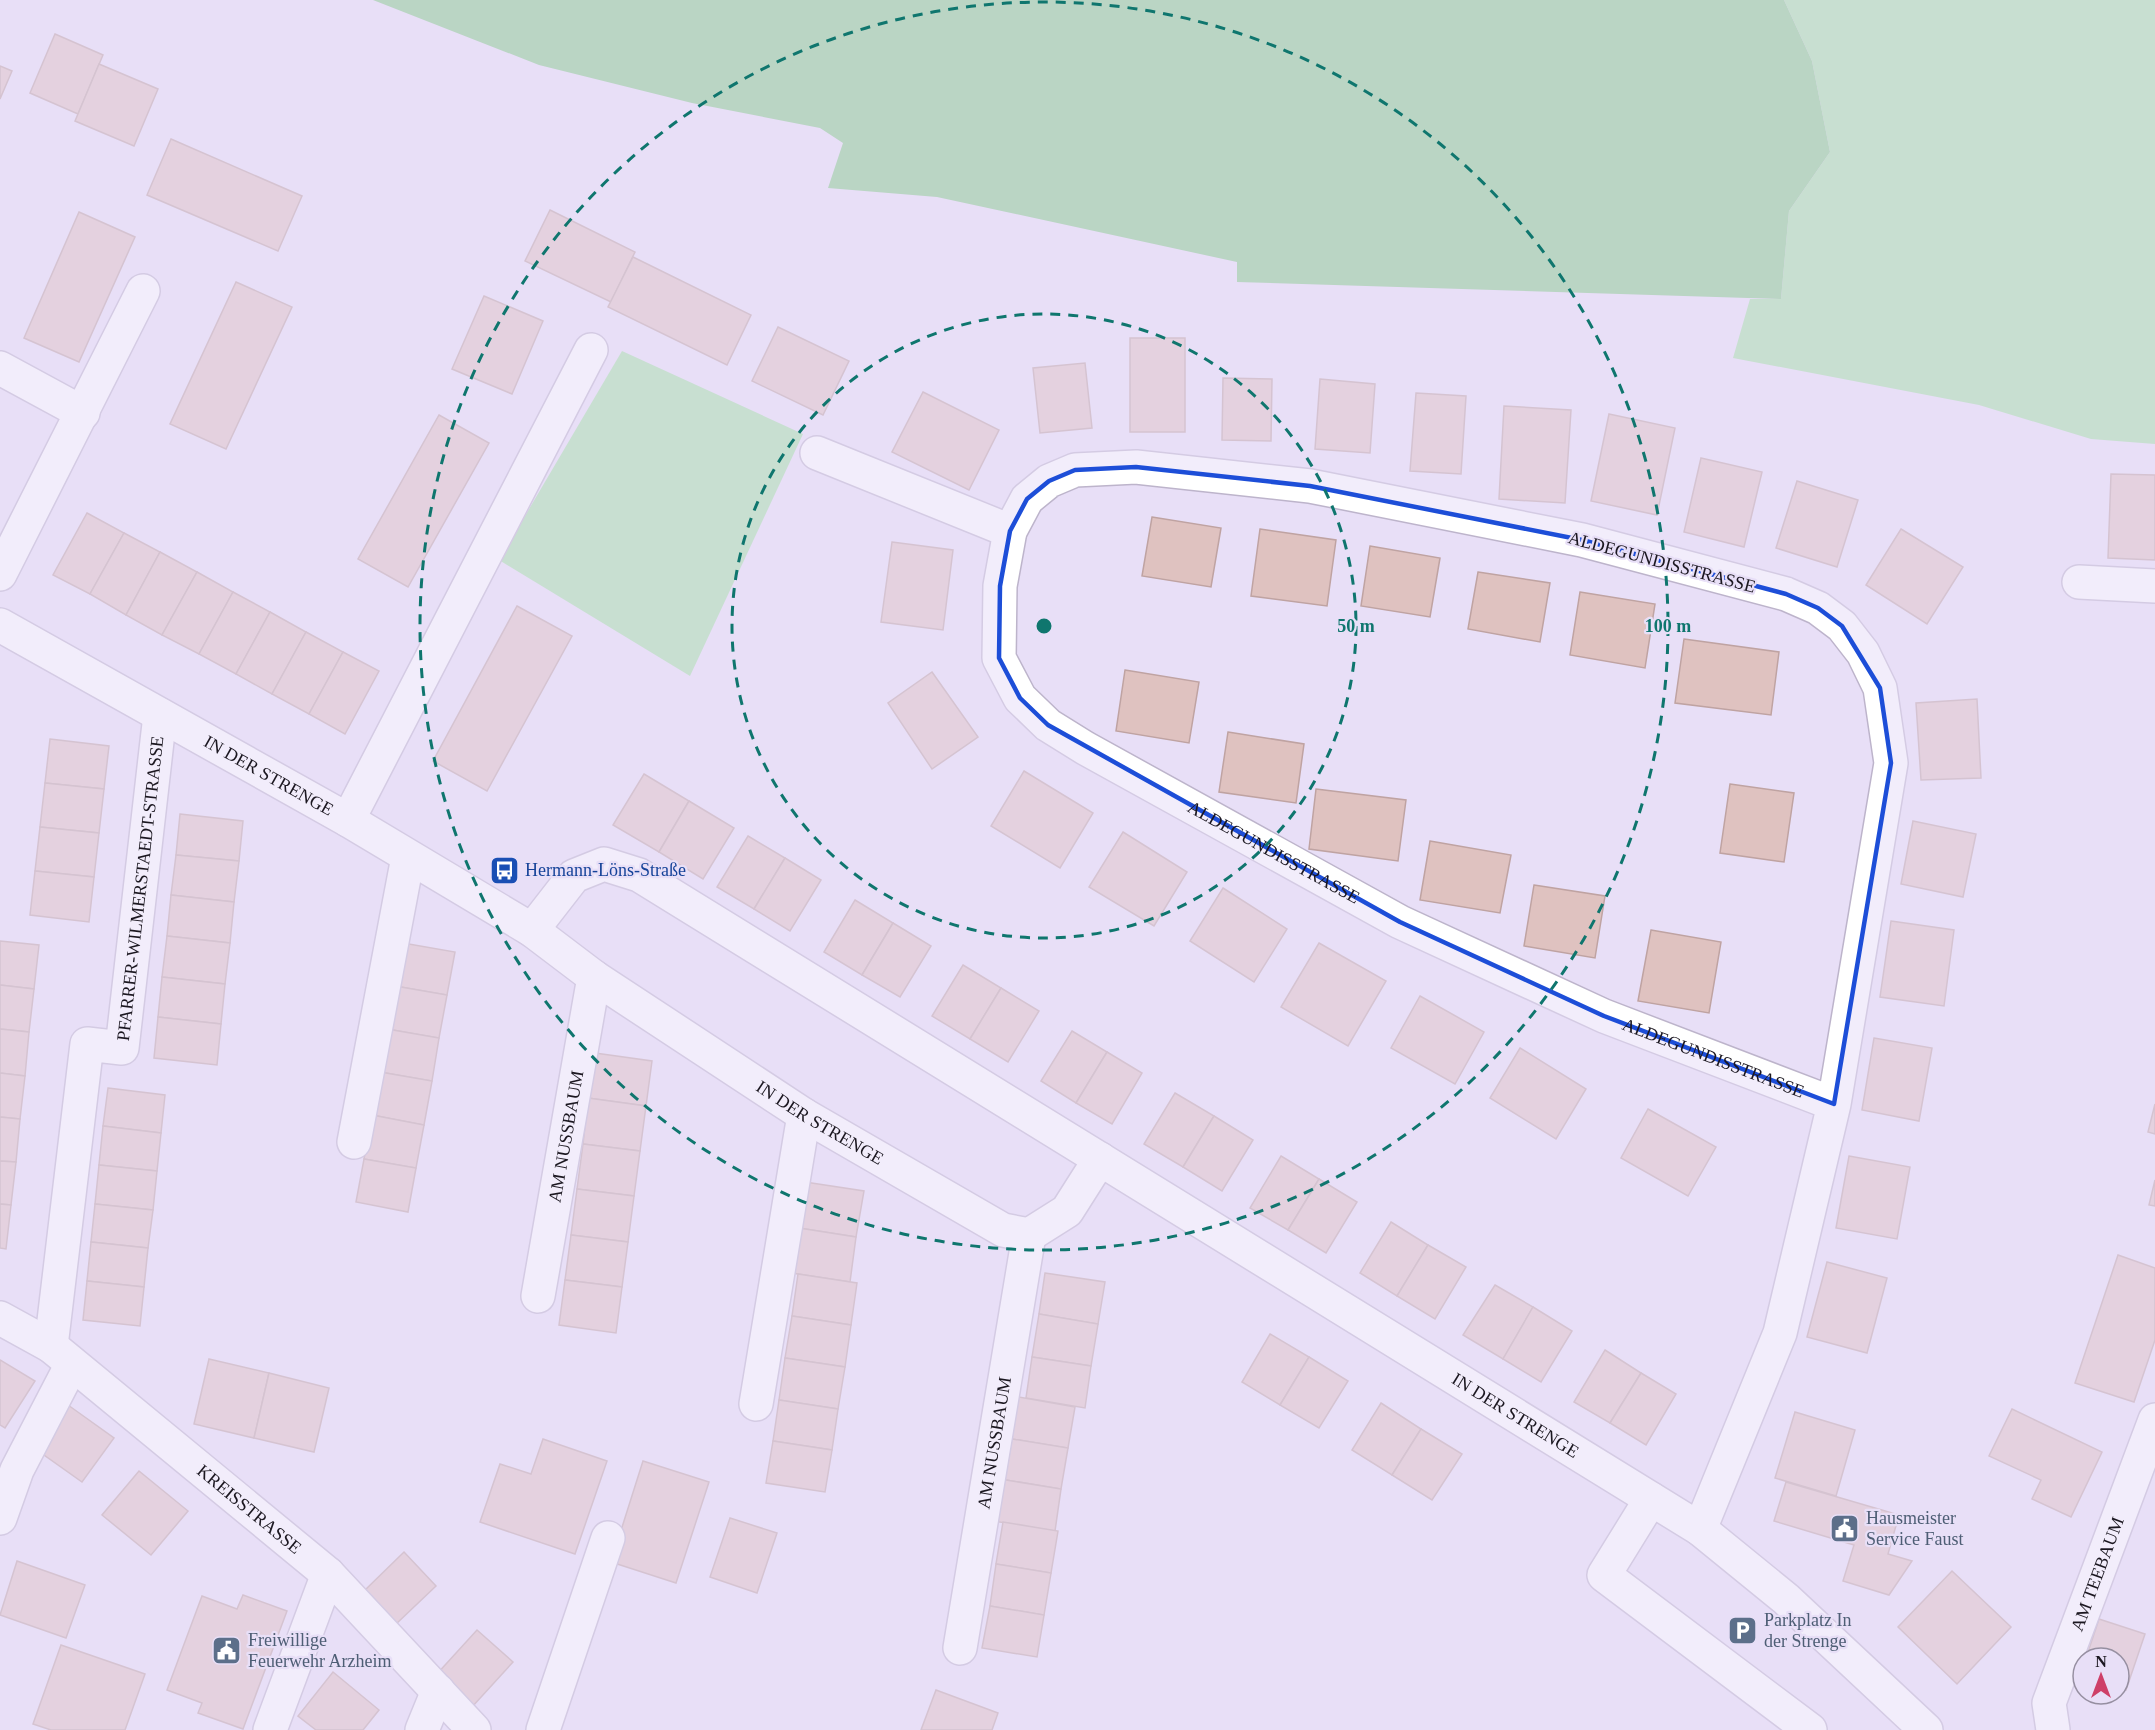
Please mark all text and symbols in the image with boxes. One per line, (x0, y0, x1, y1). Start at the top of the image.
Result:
street label: ALDEGUNDISSTRASSE (1566, 527, 1758, 597)
centre of rings (1034, 616, 1054, 636)
text: 50 m (1337, 616, 1375, 636)
text: 100 m (1645, 616, 1691, 636)
street label: IN DER STRENGE (201, 731, 337, 820)
street label: PFARRER-WILMERSTAEDT-STRASSE (113, 735, 168, 1042)
street label: ALDEGUNDISSTRASSE (1184, 797, 1363, 908)
bus stop icon: Hermann-Löns-Straße (488, 854, 520, 886)
place label: Hermann-Löns-Straße (525, 860, 686, 880)
street label: ALDEGUNDISSTRASSE (1620, 1014, 1807, 1102)
street label: AM NUSSBAUM (545, 1069, 587, 1204)
street label: IN DER STRENGE (753, 1076, 887, 1169)
street label: IN DER STRENGE (1448, 1369, 1582, 1462)
street label: AM NUSSBAUM (973, 1375, 1015, 1510)
street label: KREISSTRASSE (193, 1460, 305, 1558)
place label: Hausmeister Service Faust (1866, 1508, 1963, 1549)
public building icon: Hausmeister Service Faust (1829, 1512, 1861, 1544)
street label: AM TEEBAUM (2067, 1514, 2128, 1634)
place label: Parkplatz In der Strenge (1764, 1610, 1851, 1651)
parking icon: Parkplatz In der Strenge (1727, 1614, 1759, 1646)
place label: Freiwillige Feuerwehr Arzheim (248, 1630, 391, 1671)
public building icon: Freiwillige Feuerwehr Arzheim (211, 1634, 243, 1666)
north arrow (2071, 1646, 2131, 1706)
text: N (2095, 1653, 2107, 1670)

